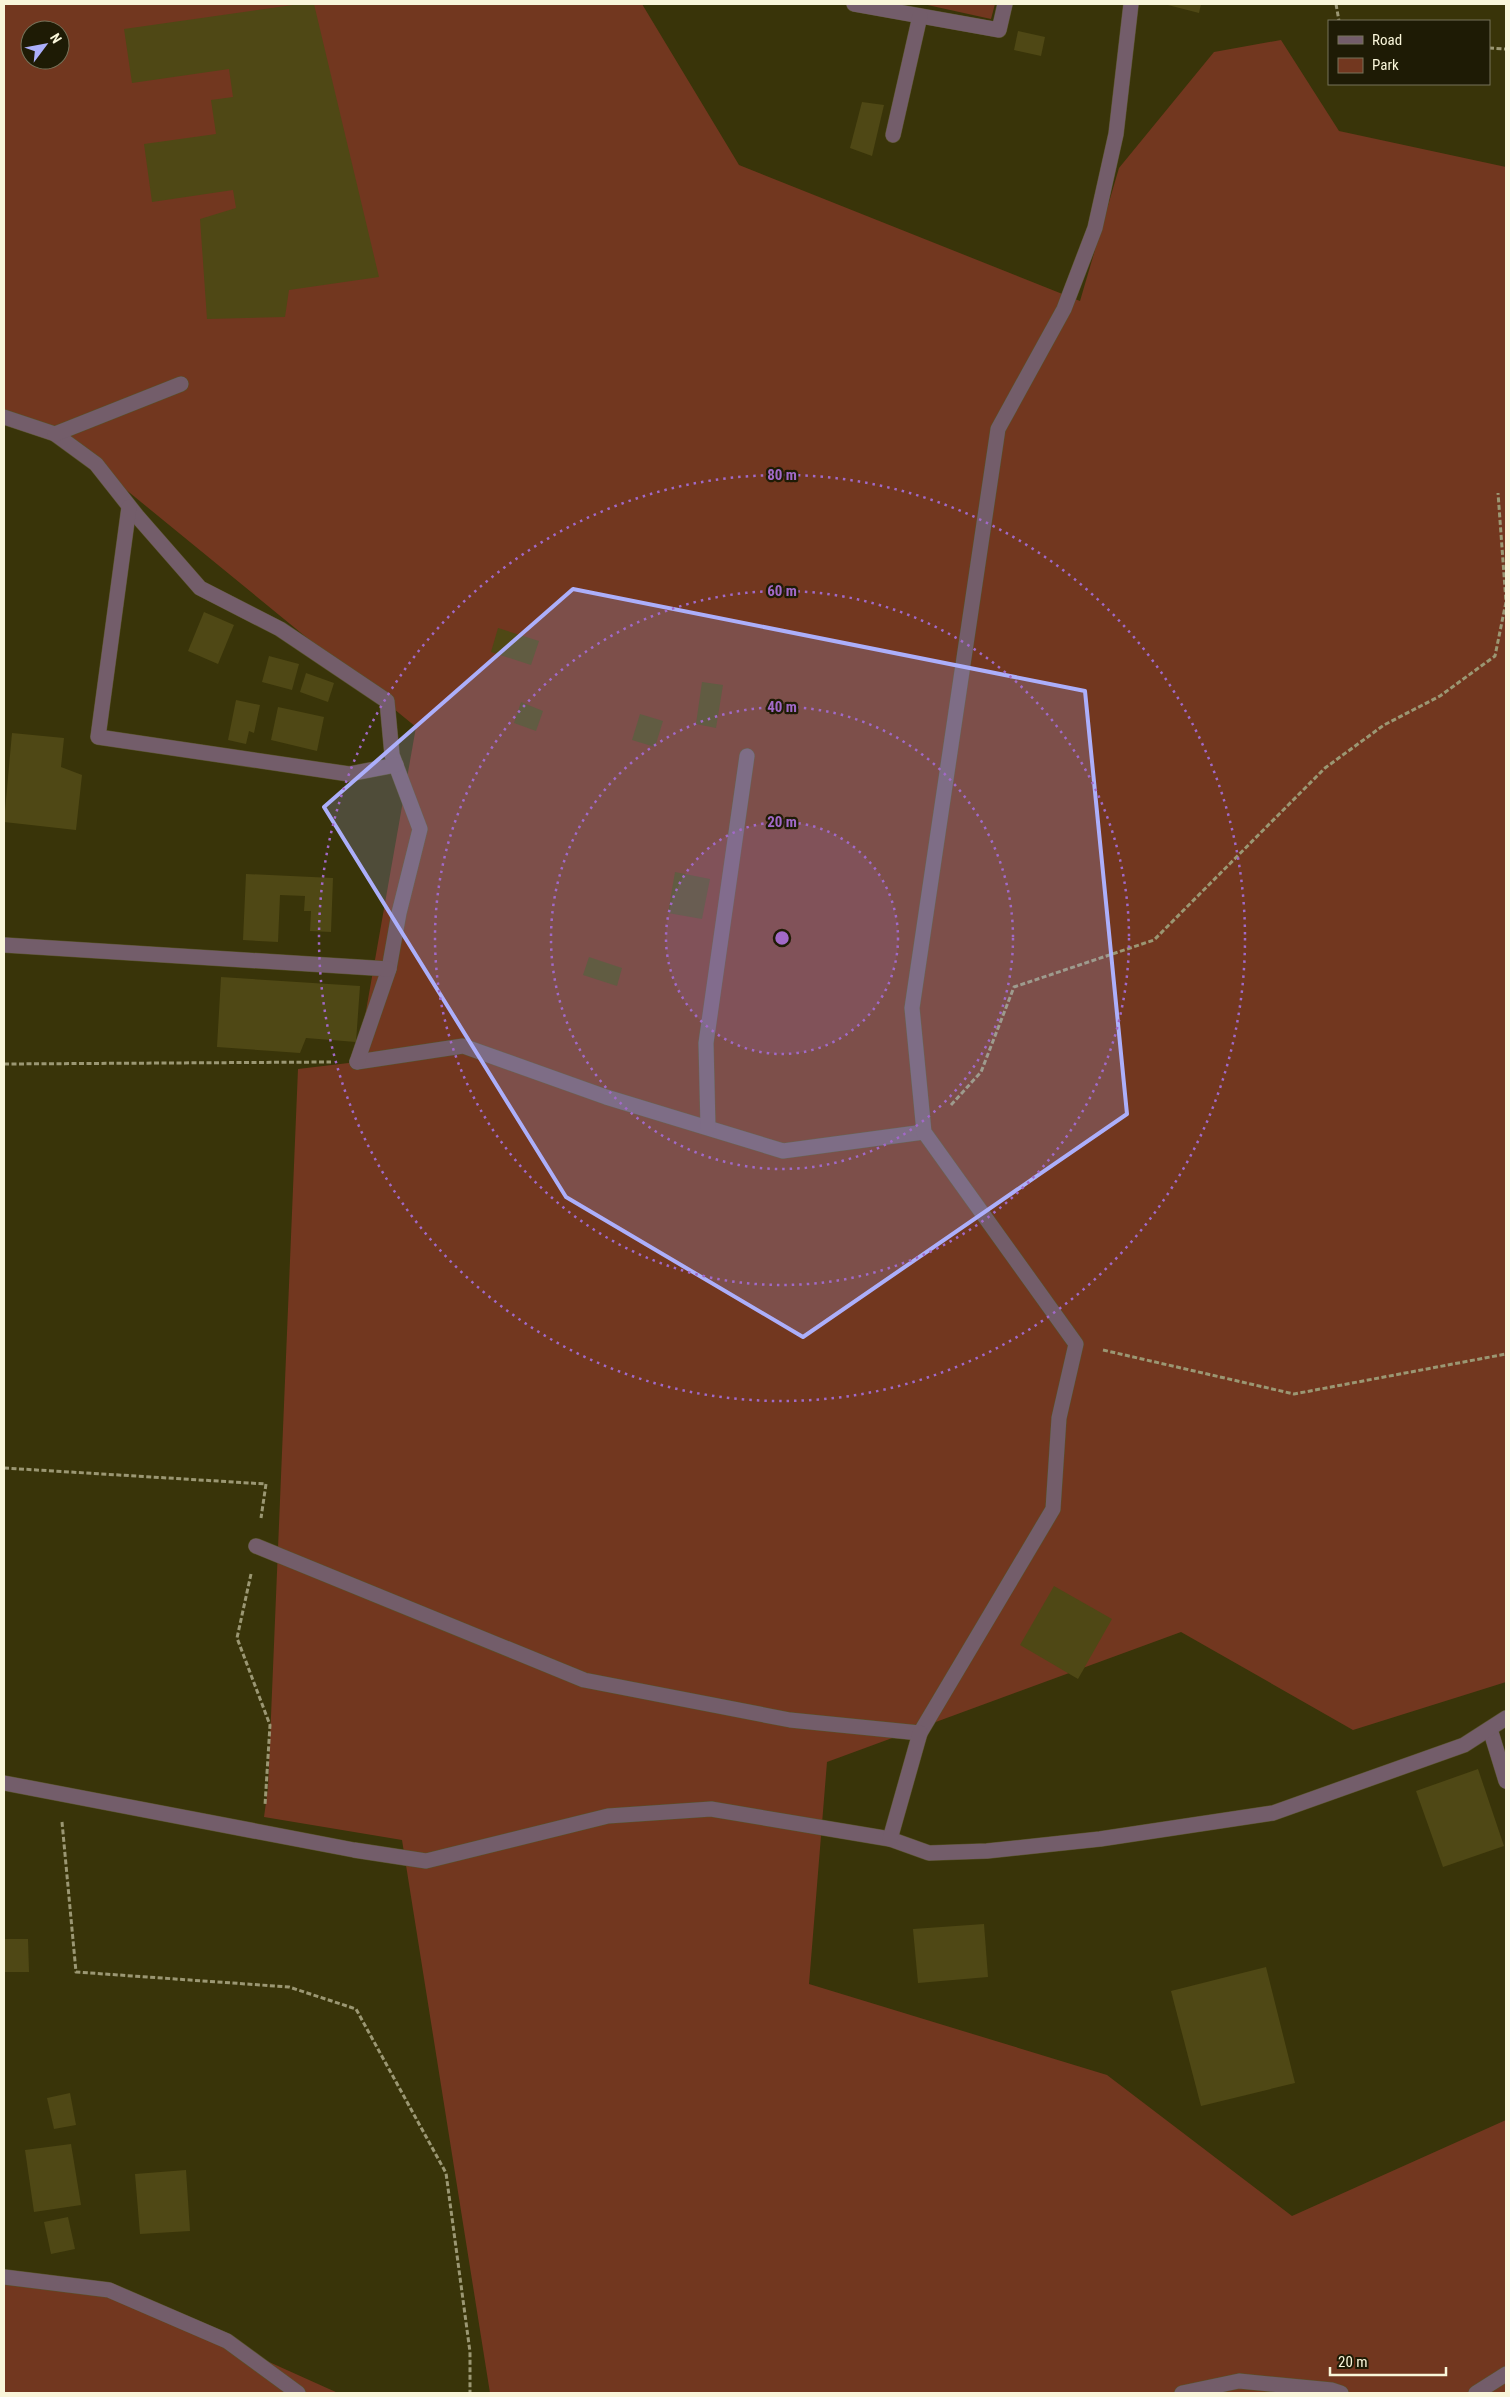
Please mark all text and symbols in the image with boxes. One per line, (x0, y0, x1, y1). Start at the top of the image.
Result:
north arrow (20, 20, 70, 70)
legend (1328, 20, 1490, 85)
text: N (47, 30, 65, 46)
text: Road (1372, 31, 1402, 49)
text: Park (1372, 56, 1399, 74)
text: 80 m (767, 466, 797, 484)
text: 60 m (767, 582, 797, 600)
text: 40 m (767, 698, 797, 716)
text: 20 m (767, 813, 797, 831)
centre of rings (773, 929, 791, 947)
scale bar (1330, 2344, 1446, 2376)
text: 20 m (1338, 2353, 1368, 2371)

